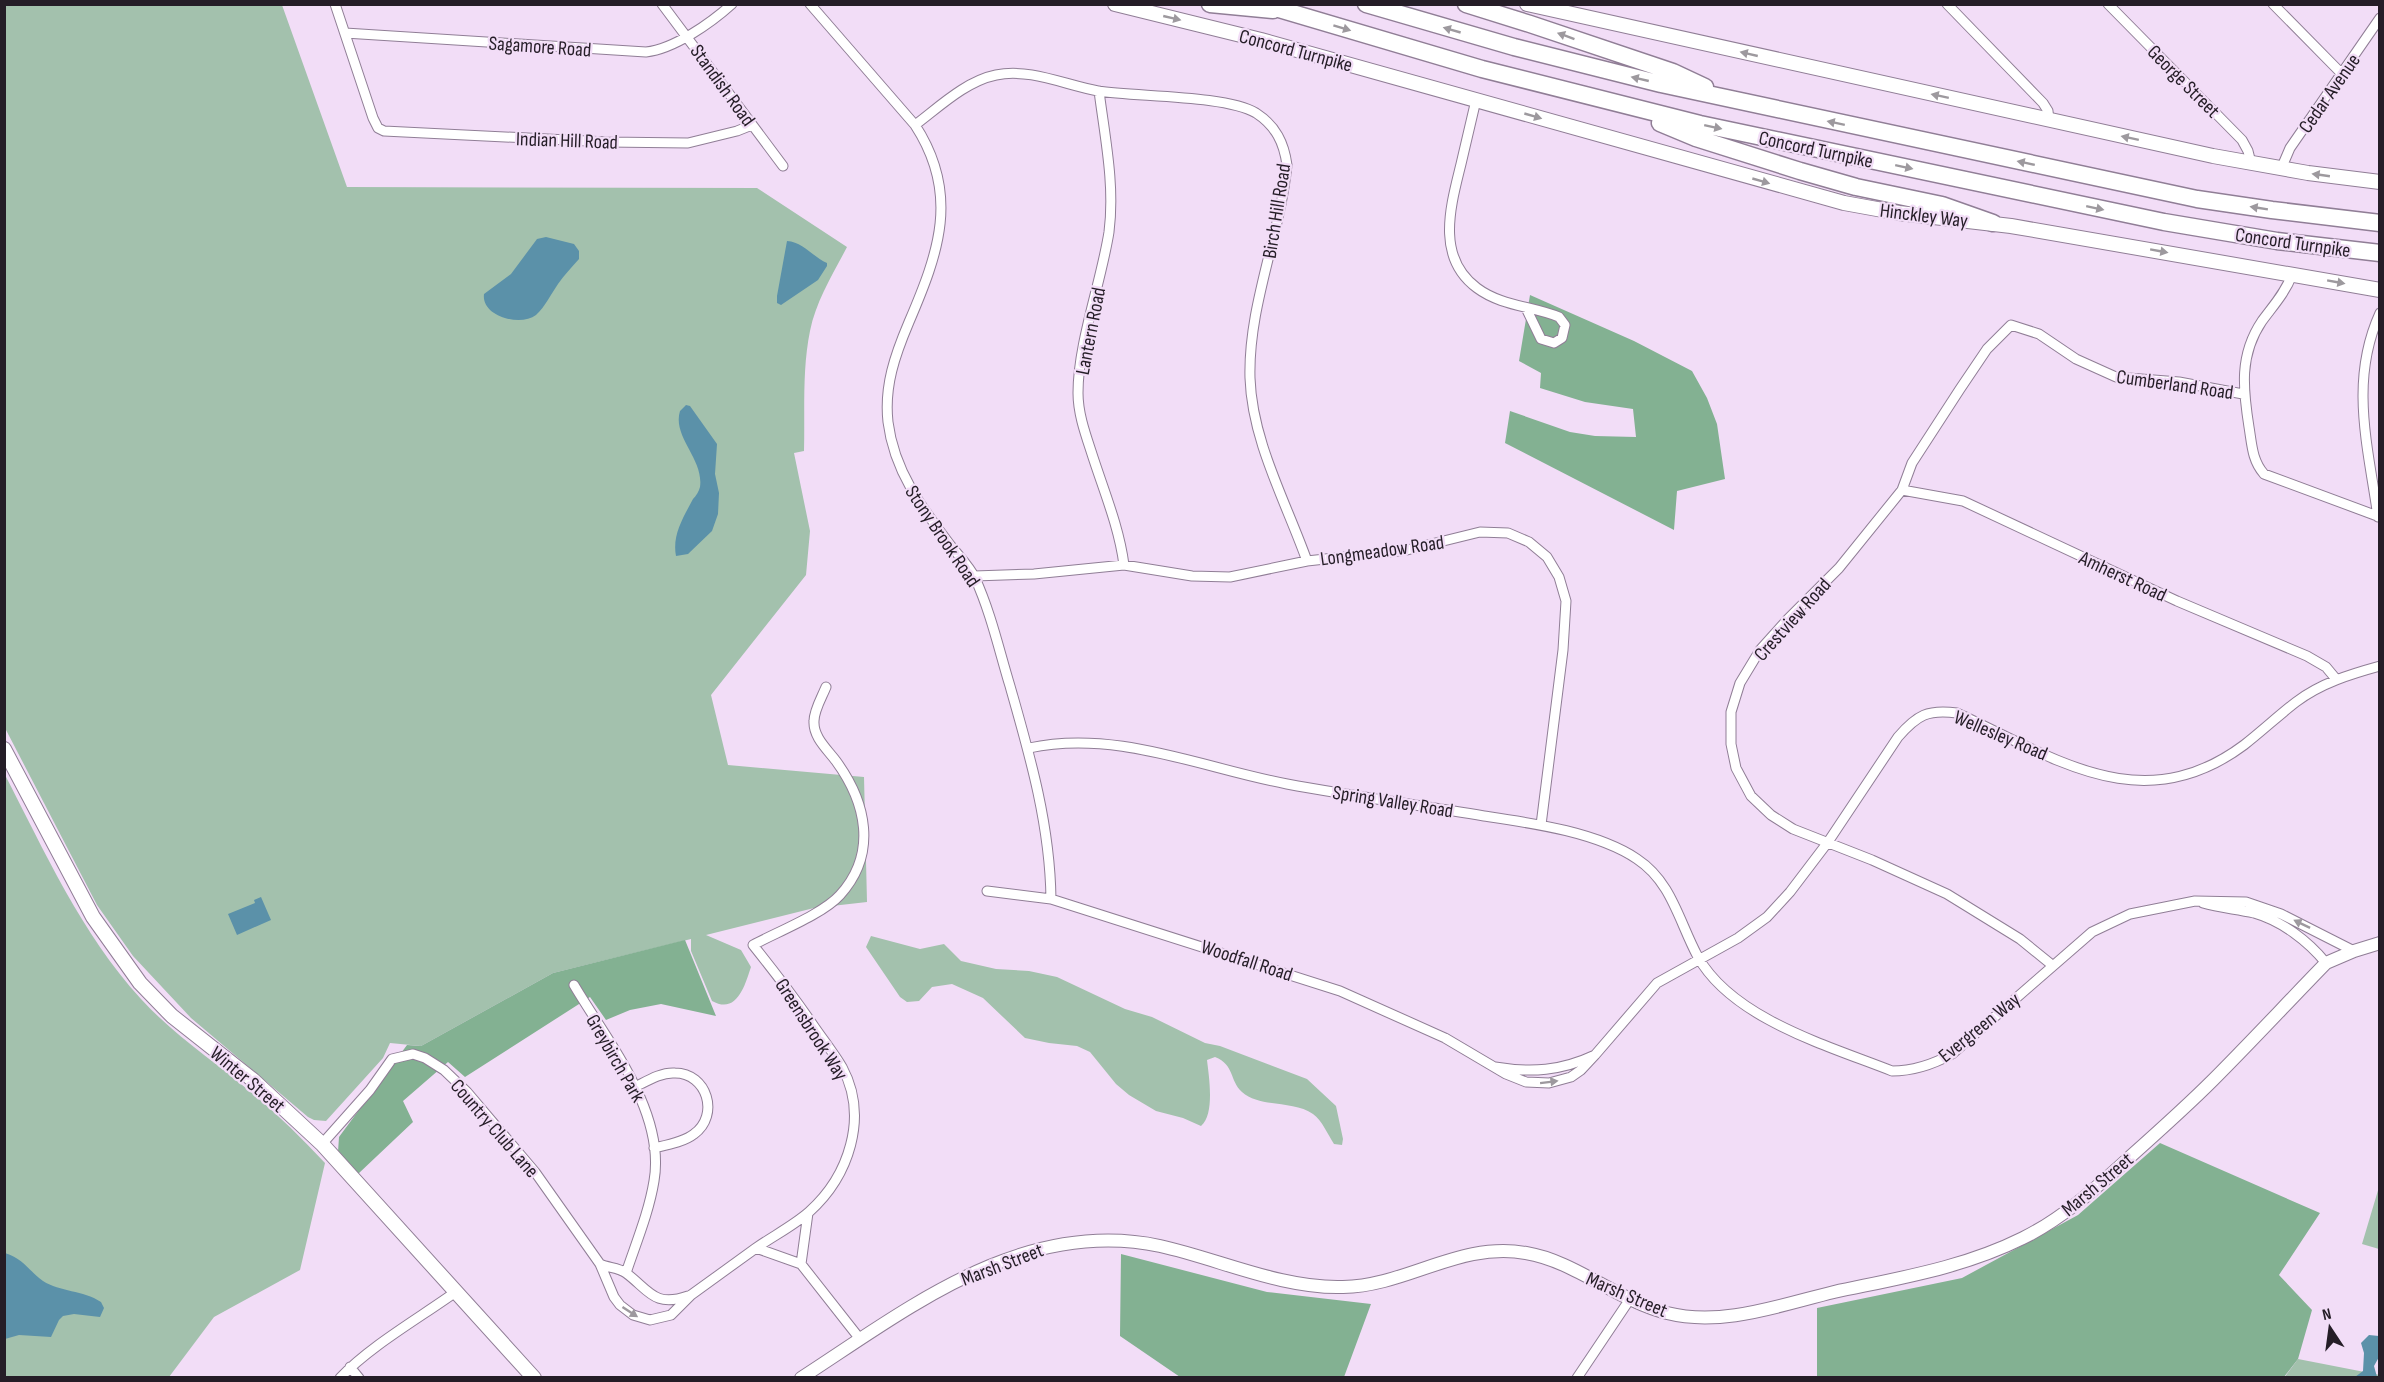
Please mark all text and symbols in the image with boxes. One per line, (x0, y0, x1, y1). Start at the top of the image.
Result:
one-way arrow (1163, 14, 1182, 23)
street label: Concord Turnpike (1236, 24, 1355, 78)
one-way arrow (1333, 24, 1351, 33)
one-way arrow (1443, 25, 1461, 34)
street label: Sagamore Road (488, 31, 592, 63)
one-way arrow (1557, 31, 1575, 40)
street label: Standish Road (685, 40, 760, 131)
street label: George Street (2142, 40, 2225, 123)
one-way arrow (1740, 48, 1759, 58)
street label: Cedar Avenue (2294, 49, 2366, 138)
one-way arrow (1631, 74, 1650, 84)
one-way arrow (1930, 91, 1949, 100)
one-way arrow (1523, 112, 1542, 122)
one-way arrow (1826, 117, 1845, 127)
one-way arrow (1704, 122, 1723, 132)
street label: Concord Turnpike (1756, 126, 1875, 174)
street label: Indian Hill Road (516, 127, 618, 155)
one-way arrow (2121, 132, 2139, 142)
one-way arrow (2017, 158, 2036, 167)
street label: Birch Hill Road (1258, 162, 1296, 260)
one-way arrow (1895, 163, 1913, 173)
one-way arrow (2312, 170, 2331, 180)
one-way arrow (1752, 177, 1770, 186)
street label: Hinckley Way (1879, 199, 1969, 233)
one-way arrow (2085, 204, 2104, 213)
one-way arrow (2249, 204, 2268, 213)
street label: Concord Turnpike (2234, 223, 2352, 263)
one-way arrow (2149, 247, 2168, 256)
one-way arrow (2327, 278, 2346, 287)
street label: Lantern Road (1071, 285, 1111, 377)
street label: Cumberland Road (2115, 365, 2235, 405)
street label: Stony Brook Road (899, 481, 985, 592)
street label: Longmeadow Road (1319, 530, 1446, 572)
street label: Amherst Road (2074, 546, 2170, 608)
street label: Crestview Road (1749, 573, 1836, 666)
street label: Wellesley Road (1950, 705, 2051, 766)
street label: Spring Valley Road (1331, 781, 1455, 823)
one-way arrow (2293, 920, 2310, 929)
street label: Woodfall Road (1198, 935, 1295, 987)
street label: Greensbrook Way (769, 974, 853, 1085)
street label: Evergreen Way (1934, 987, 2025, 1068)
street label: Greybirch Park (580, 1010, 650, 1107)
street label: Winter Street (205, 1041, 290, 1118)
street label: Country Club Lane (445, 1074, 544, 1183)
one-way arrow (1540, 1078, 1559, 1087)
street label: Marsh Street (2057, 1148, 2138, 1222)
street label: Marsh Street (958, 1238, 1047, 1292)
street label: Marsh Street (1582, 1267, 1671, 1323)
north arrow (2300, 1298, 2360, 1358)
text: N (2321, 1305, 2333, 1325)
one-way arrow (622, 1306, 638, 1318)

